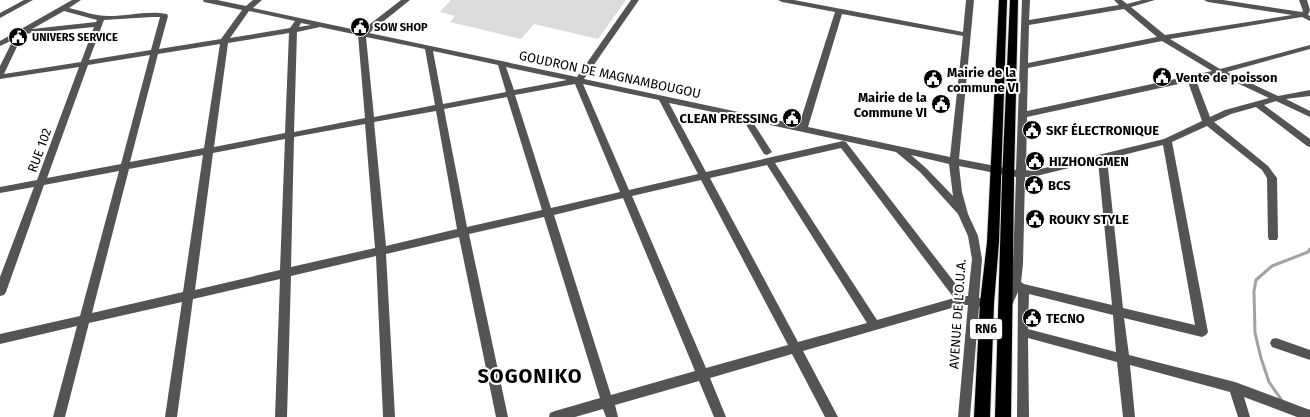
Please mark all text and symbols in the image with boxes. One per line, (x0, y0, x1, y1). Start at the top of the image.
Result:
public building icon: SOW SHOP (349, 16, 371, 38)
place label: SOW SHOP (374, 21, 428, 34)
public building icon: UNIVERS SERVICE (7, 26, 29, 48)
place label: UNIVERS SERVICE (32, 31, 118, 44)
street label: GOUDRON DE MAGNAMBOUGOU (518, 48, 702, 101)
place label: Mairie de la commune VI (947, 65, 1019, 95)
public building icon: Vente de poisson (1151, 66, 1173, 88)
public building icon: Mairie de la commune VI (922, 68, 944, 90)
place label: Vente de poisson (1175, 70, 1277, 85)
place label: Mairie de la Commune VI (854, 90, 927, 120)
public building icon: Mairie de la Commune VI (930, 93, 952, 115)
public building icon: CLEAN PRESSING (781, 107, 803, 129)
place label: CLEAN PRESSING (680, 111, 778, 126)
public building icon: SKF ÉLECTRONIQUE (1021, 119, 1043, 141)
place label: SKF ÉLECTRONIQUE (1046, 122, 1159, 138)
street label: RUE 102 (25, 126, 54, 174)
public building icon: HIZHONGMEN (1024, 150, 1046, 172)
place label: HIZHONGMEN (1049, 154, 1129, 169)
public building icon: BCS (1023, 174, 1045, 196)
place label: BCS (1048, 178, 1071, 193)
public building icon: ROUKY STYLE (1024, 208, 1046, 230)
place label: ROUKY STYLE (1049, 212, 1129, 227)
street label: AVENUE DE L'O.U.A. (946, 259, 969, 369)
public building icon: TECNO (1021, 307, 1043, 329)
place label: TECNO (1046, 311, 1085, 326)
road number: RN6 (970, 319, 1002, 339)
district label: SOGONIKO (477, 364, 583, 388)

